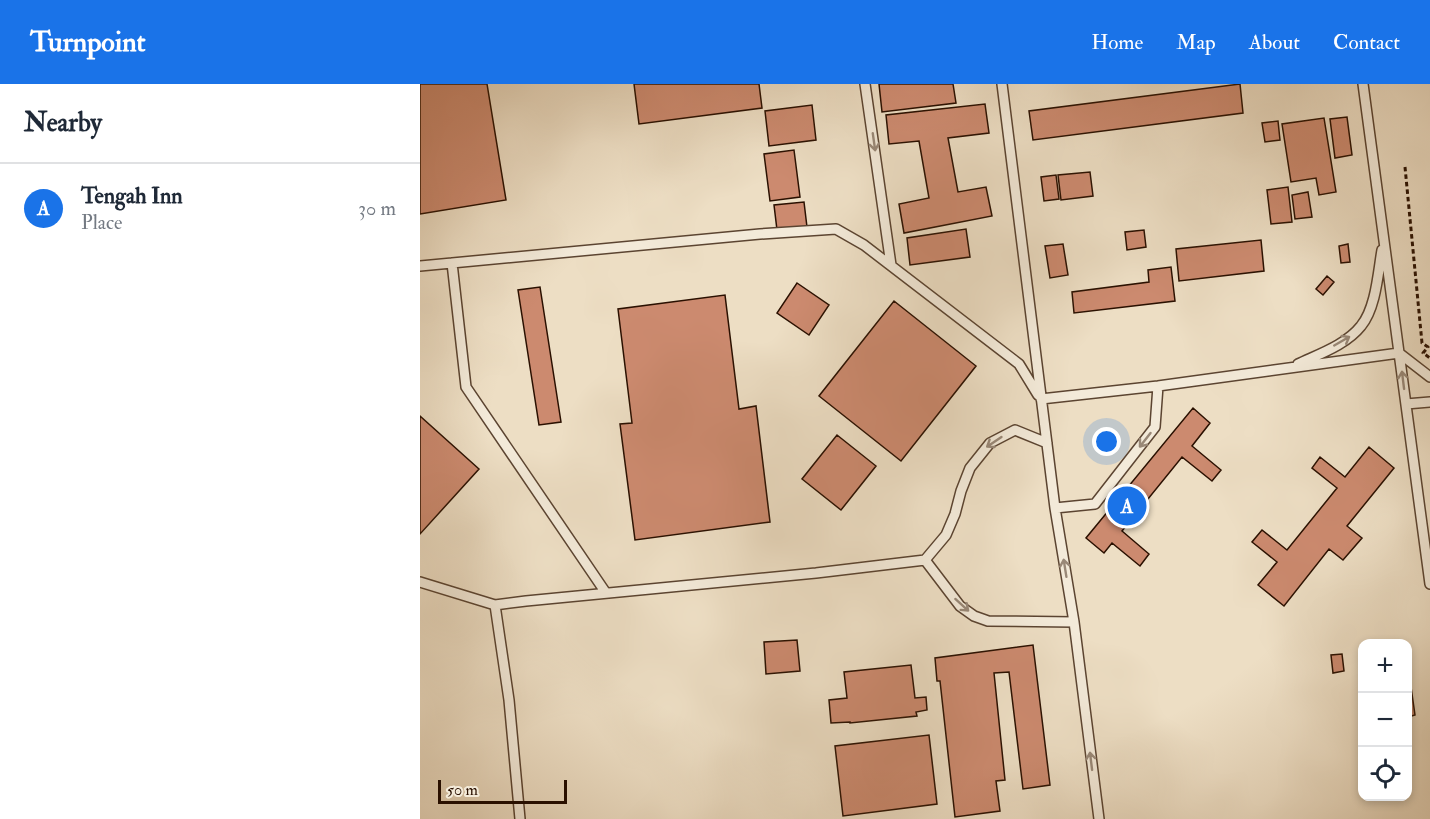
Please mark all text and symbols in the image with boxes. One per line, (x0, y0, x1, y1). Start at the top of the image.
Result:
text: Turnpoint (30, 25, 146, 60)
text: Home (1091, 29, 1143, 56)
text: Map (1176, 29, 1216, 56)
text: About (1249, 29, 1300, 56)
text: Contact (1333, 29, 1400, 56)
text: Nearby (24, 107, 102, 139)
one-way arrow (868, 132, 879, 151)
text: Tengah Inn (81, 182, 183, 210)
text: A (37, 196, 50, 221)
text: 30 m (358, 196, 396, 221)
text: Place (81, 210, 122, 235)
one-way arrow (1333, 335, 1350, 347)
one-way arrow (1397, 371, 1408, 390)
your location (1092, 427, 1121, 456)
one-way arrow (1138, 432, 1151, 448)
one-way arrow (987, 436, 1003, 448)
pin: A (1108, 484, 1146, 528)
one-way arrow (1059, 558, 1070, 578)
one-way arrow (954, 598, 969, 612)
map controls (1358, 639, 1412, 801)
button: + (1358, 639, 1412, 693)
button: − (1358, 693, 1412, 747)
button: locate (1358, 747, 1412, 801)
one-way arrow (1086, 752, 1097, 771)
scale bar (438, 777, 567, 804)
text: 50 m (447, 780, 478, 800)

